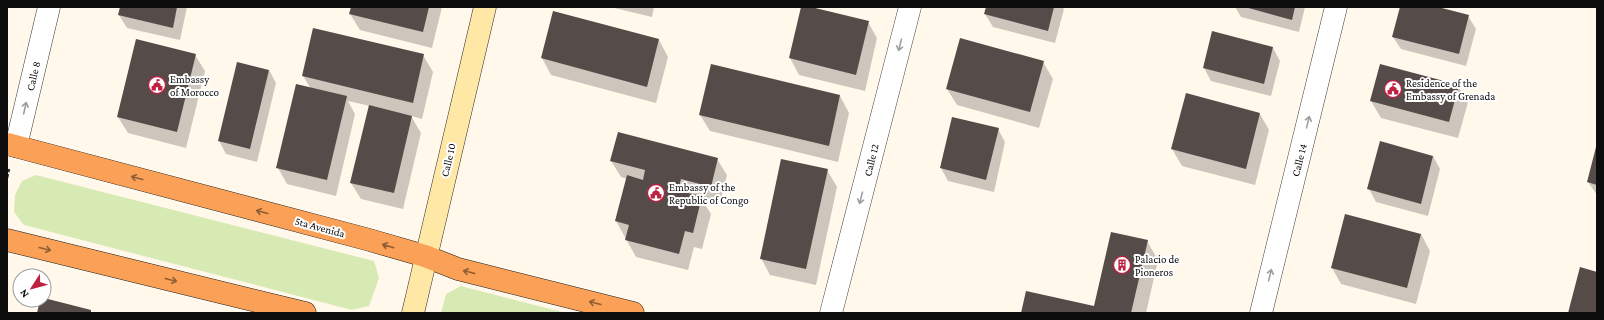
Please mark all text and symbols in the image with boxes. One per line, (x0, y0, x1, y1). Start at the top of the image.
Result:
one-way arrow (896, 38, 903, 51)
street label: Calle 8 (24, 60, 42, 92)
place label: Embassy of Morocco (170, 73, 220, 98)
public building icon: Embassy of Morocco (147, 75, 167, 95)
place label: Residence of the Embassy of Grenada (1406, 77, 1495, 103)
public building icon: Residence of the Embassy of Grenada (1383, 79, 1403, 99)
one-way arrow (22, 102, 30, 115)
one-way arrow (1305, 116, 1312, 129)
street label: Calle 10 (438, 142, 458, 178)
street label: Calle 12 (861, 142, 881, 178)
street label: Calle 14 (1289, 142, 1309, 178)
one-way arrow (131, 174, 144, 181)
place label: Embassy of the Republic of Congo (669, 181, 749, 207)
public building icon: Embassy of the Republic of Congo (646, 183, 666, 203)
one-way arrow (857, 191, 864, 204)
one-way arrow (256, 208, 269, 215)
street label: 5ta Avenida (294, 215, 346, 239)
one-way arrow (382, 242, 395, 249)
one-way arrow (38, 246, 51, 254)
place label: Palacio de Pioneros (1135, 253, 1179, 278)
building icon: Palacio de Pioneros (1112, 255, 1132, 275)
one-way arrow (463, 267, 476, 275)
north arrow (12, 268, 52, 308)
one-way arrow (1267, 269, 1274, 282)
one-way arrow (164, 277, 177, 285)
text: N (17, 287, 31, 300)
one-way arrow (589, 299, 602, 307)

